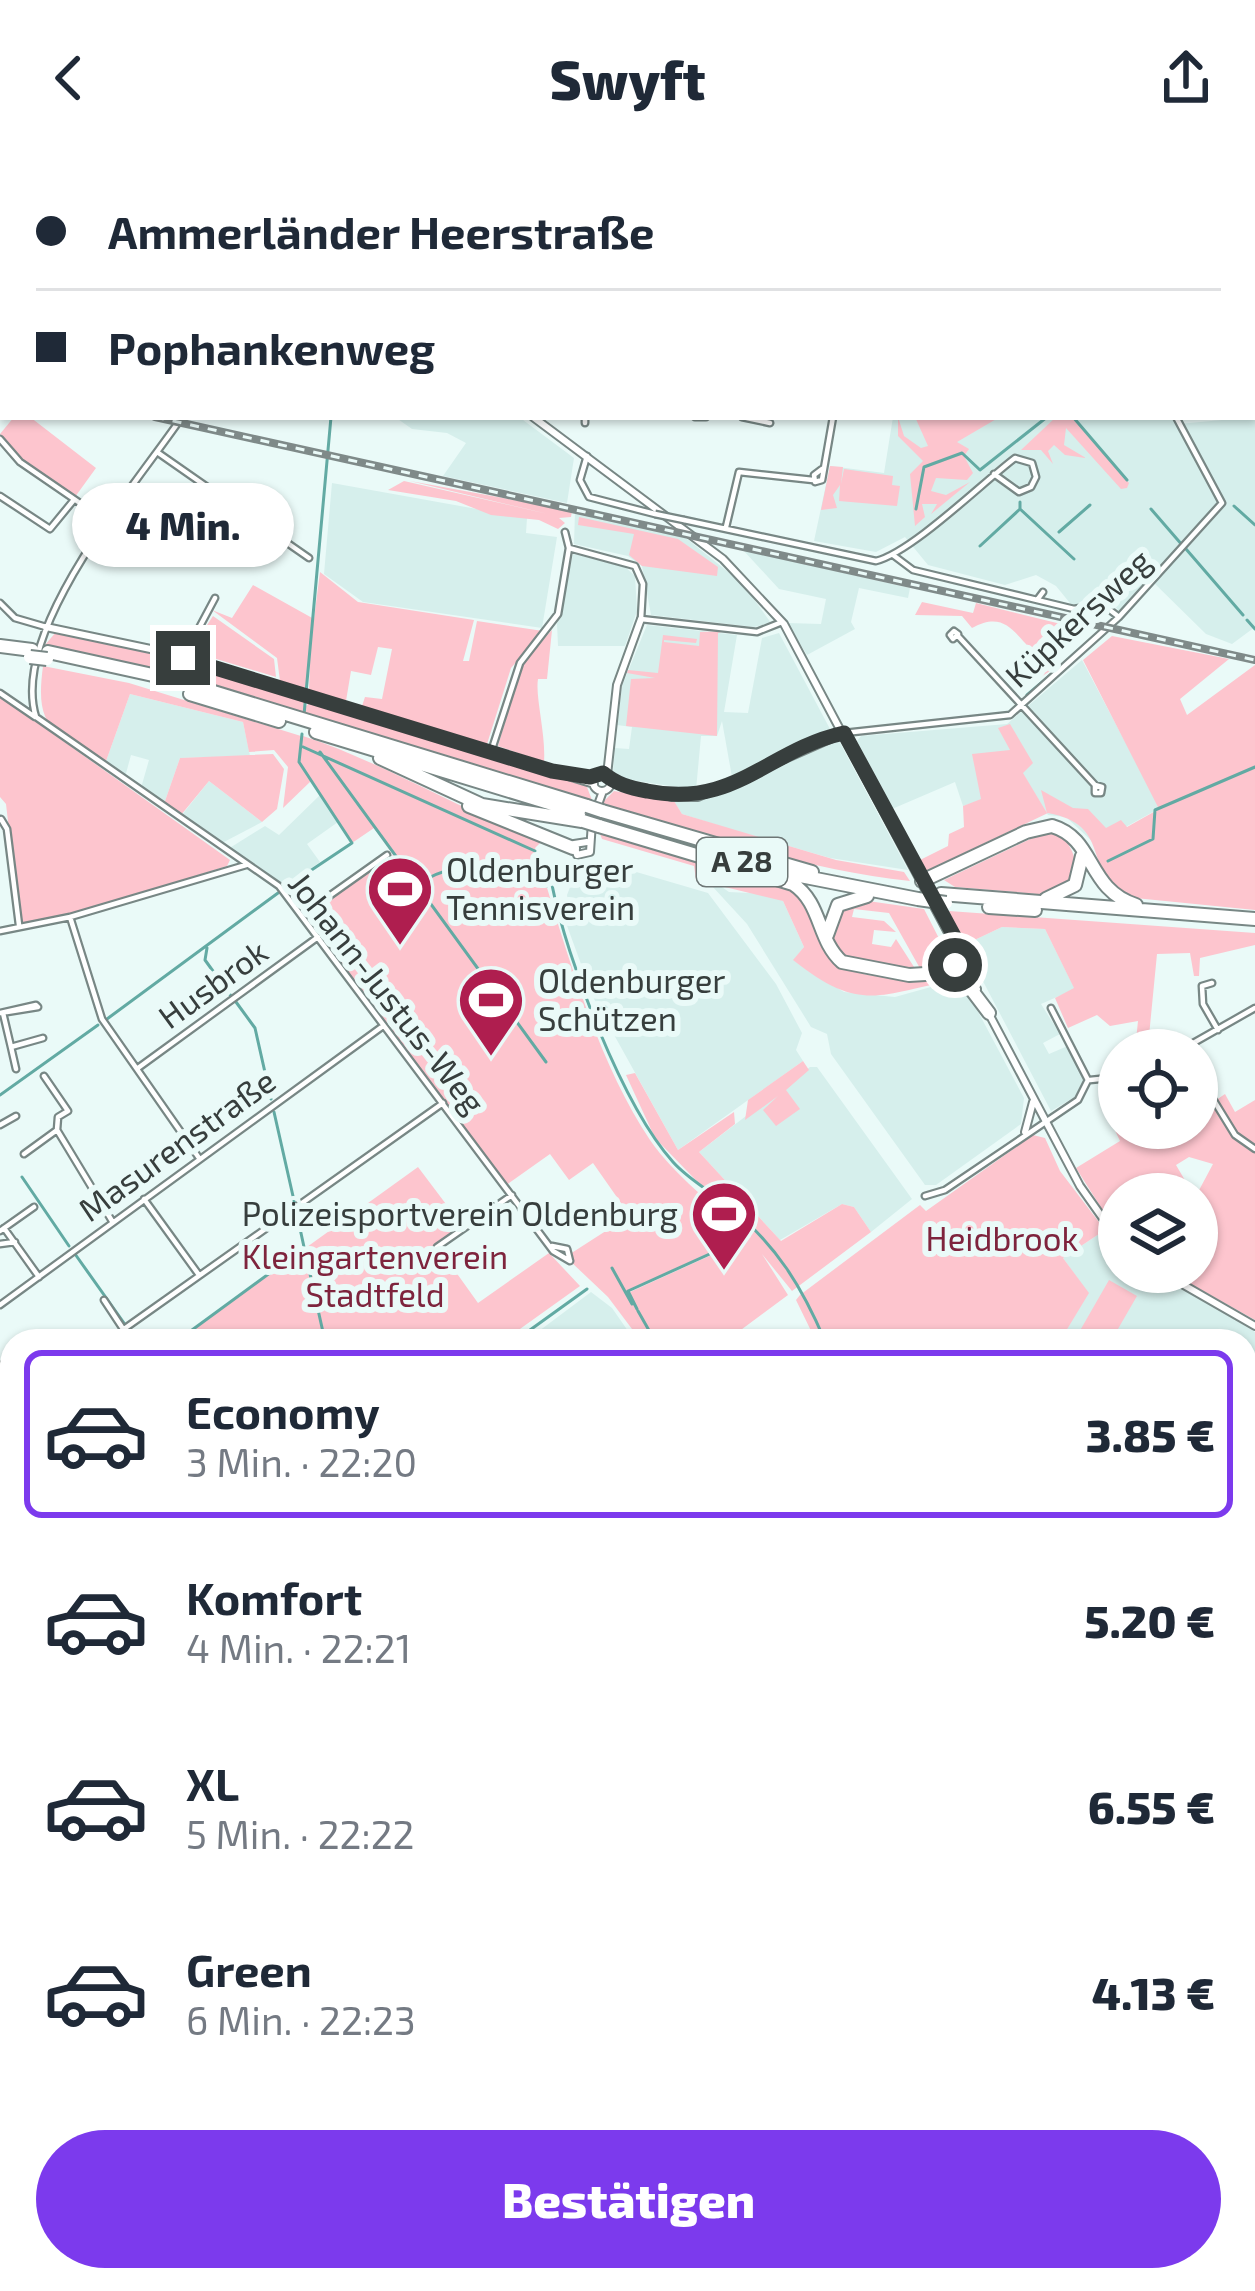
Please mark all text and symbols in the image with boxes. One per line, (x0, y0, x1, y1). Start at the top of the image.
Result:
icon: back (36, 45, 102, 111)
icon: share (1153, 45, 1219, 111)
text: Swyft (550, 46, 705, 111)
text: Ammerländer Heerstraße (108, 204, 654, 258)
text: Pophankenweg (108, 320, 435, 374)
callout: 4 Min. (72, 484, 294, 568)
text: 4 Min. (125, 501, 241, 548)
street label: Küpkersweg (996, 540, 1158, 695)
route end (156, 631, 210, 685)
road number: A 28 (697, 838, 787, 886)
place label: Oldenburger Tennisverein (446, 849, 635, 927)
sports icon: Oldenburger Tennisverein (365, 854, 435, 948)
street label: Johann-Justus-Weg (281, 864, 494, 1121)
street label: Husbrok (150, 930, 275, 1036)
route start (928, 938, 982, 992)
place label: Oldenburger Schützen (538, 960, 726, 1038)
sports icon: Oldenburger Schützen (456, 965, 526, 1059)
map controls (1098, 1029, 1218, 1293)
button: locate (1098, 1029, 1218, 1149)
street label: Masurenstraße (70, 1060, 282, 1229)
button: layers (1098, 1173, 1218, 1293)
sports icon: Polizeisportverein Oldenburg (689, 1179, 759, 1273)
place label: Polizeisportverein Oldenburg (242, 1193, 678, 1233)
park label: Heidbrook (926, 1218, 1079, 1258)
park label: Kleingartenverein Stadtfeld (242, 1236, 508, 1314)
icon: car (42, 1380, 150, 1488)
text: Economy (186, 1384, 380, 1438)
text: 3.85 € (1086, 1407, 1215, 1461)
text: 3 Min. · 22:20 (186, 1438, 417, 1485)
icon: car (42, 1566, 150, 1674)
text: Komfort (186, 1570, 362, 1624)
text: 5.20 € (1084, 1593, 1215, 1647)
text: 4 Min. · 22:21 (186, 1624, 411, 1671)
icon: car (42, 1752, 150, 1860)
text: XL (186, 1756, 239, 1810)
text: 6.55 € (1088, 1779, 1215, 1833)
text: 5 Min. · 22:22 (186, 1810, 415, 1857)
icon: car (42, 1938, 150, 2046)
text: Green (186, 1942, 312, 1996)
text: 4.13 € (1092, 1965, 1215, 2019)
text: 6 Min. · 22:23 (186, 1996, 416, 2043)
button: Bestätigen (36, 2130, 1221, 2268)

